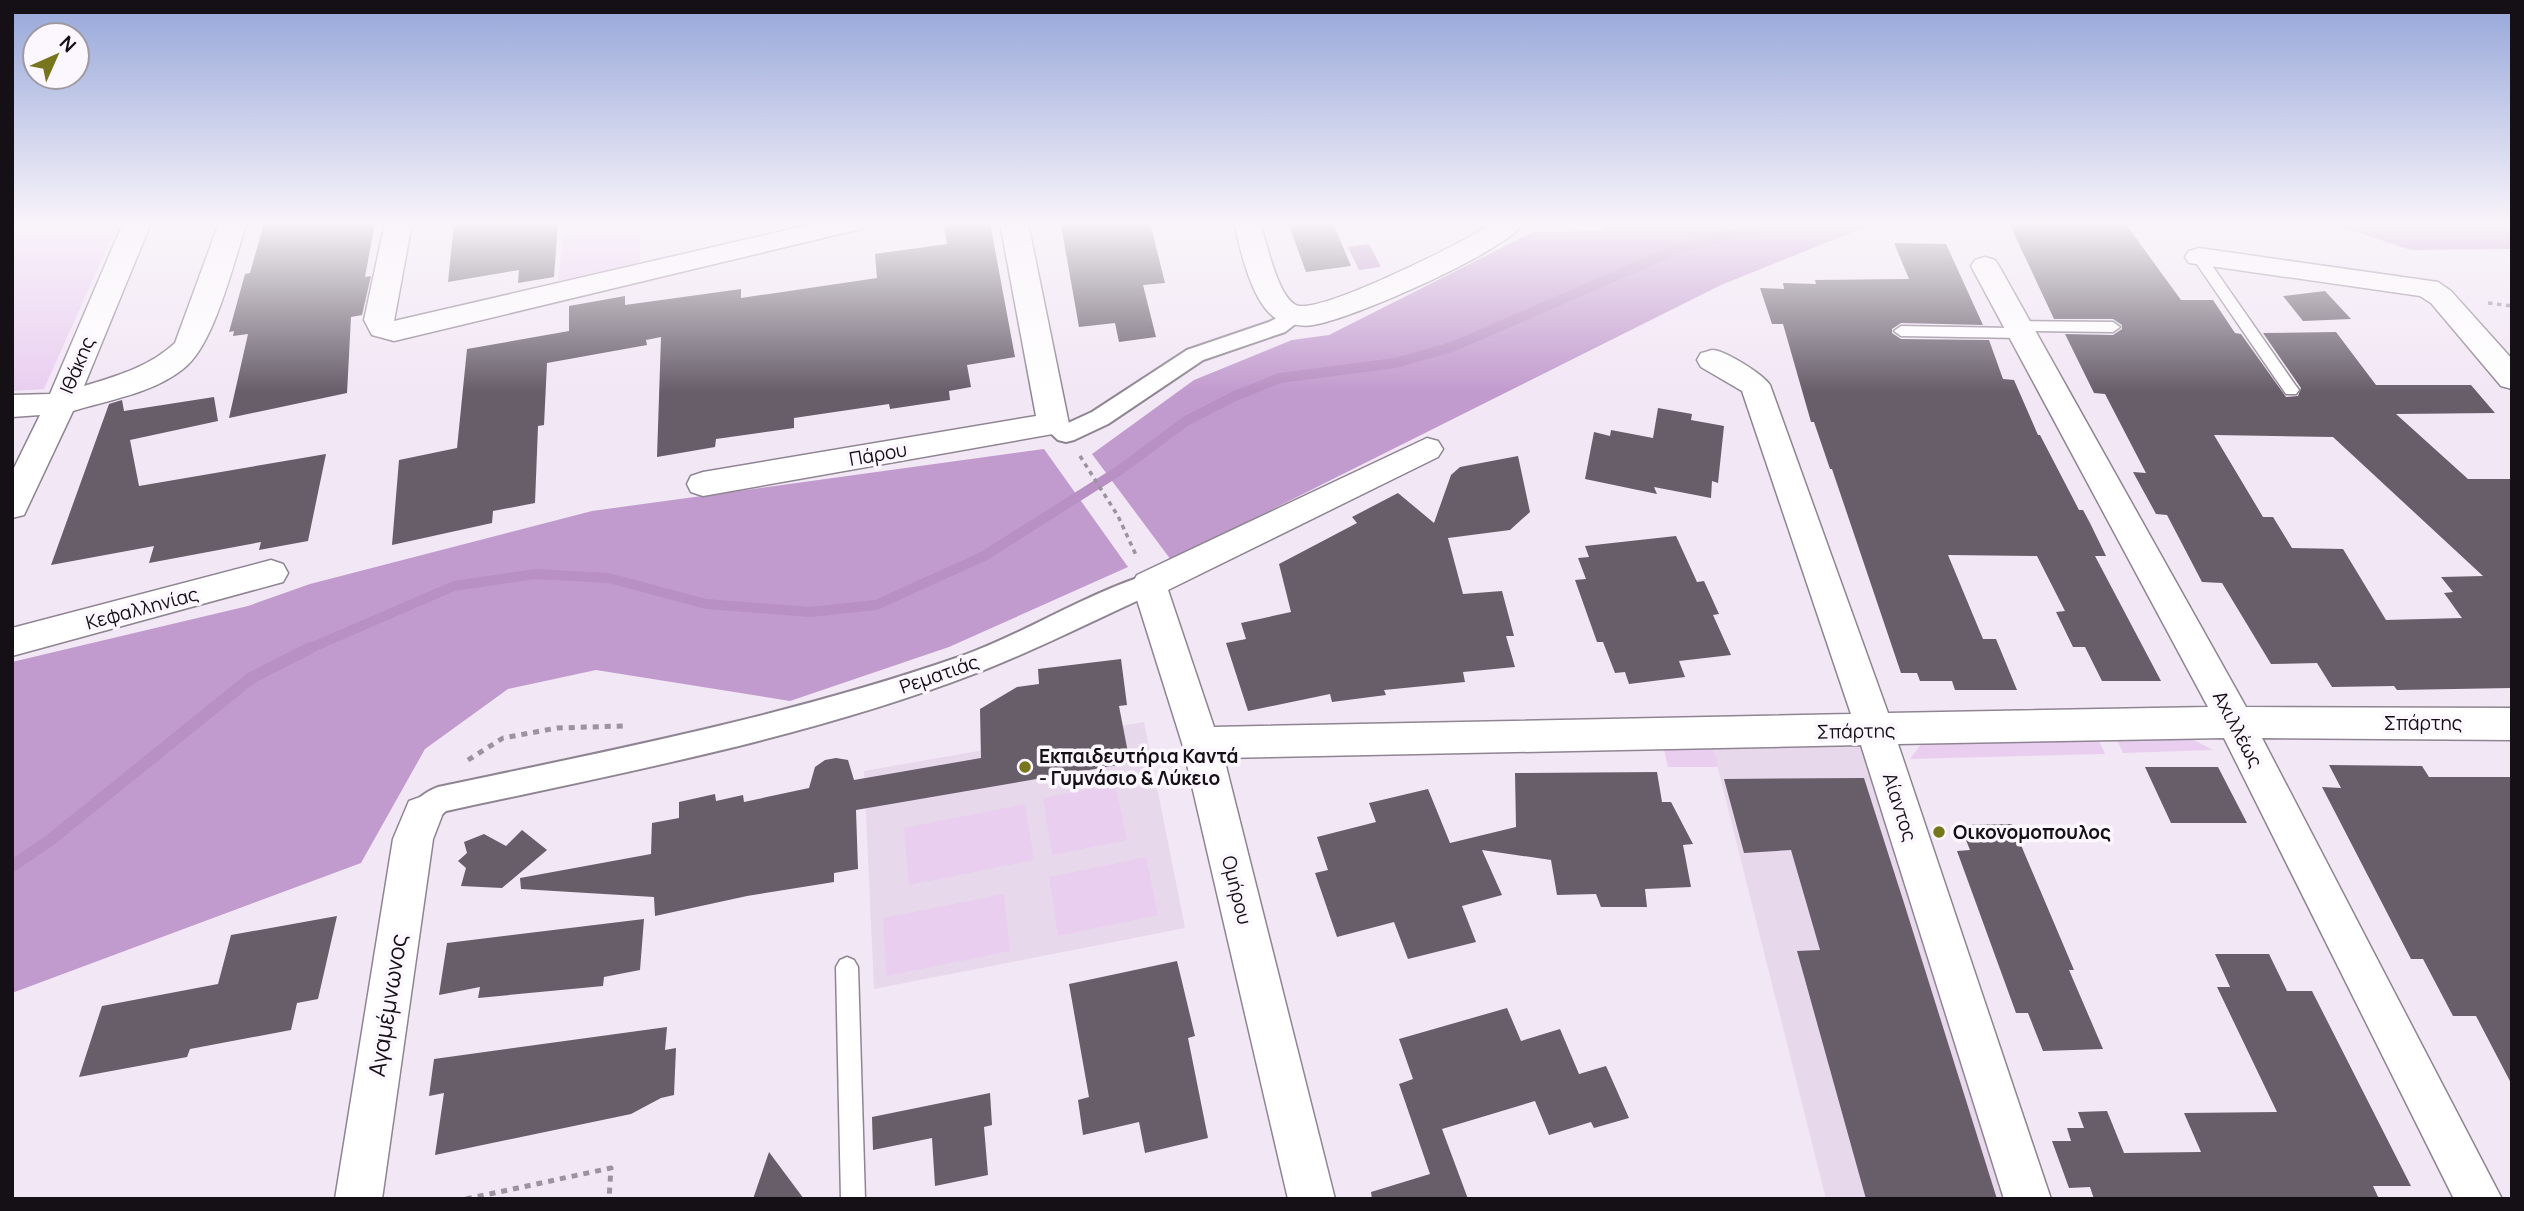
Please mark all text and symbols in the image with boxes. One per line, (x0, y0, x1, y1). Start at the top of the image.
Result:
north arrow (21, 21, 91, 91)
text: N (54, 30, 82, 58)
street label: Ιθάκης (53, 332, 101, 398)
street label: Πάρου (847, 436, 909, 472)
street label: Κεφαλληνίας (83, 580, 201, 636)
street label: Ρεματιάς (896, 648, 982, 700)
street label: Αχιλλέως (2207, 686, 2269, 772)
street label: Σπάρτης (2384, 710, 2462, 736)
street label: Σπάρτης (1816, 717, 1896, 745)
place label: Εκπαιδευτήρια Καντά - Γυμνάσιο & Λύκειο (1039, 743, 1238, 791)
marker: Εκπαιδευτήρια Καντά - Γυμνάσιο & Λύκειο (1017, 759, 1033, 775)
street label: Αίαντος (1877, 769, 1923, 845)
place label: Οικονομοπουλος (1953, 819, 2111, 845)
marker: Οικονομοπουλος (1931, 824, 1947, 840)
street label: Ομήρου (1216, 853, 1258, 927)
street label: Αγαμέμνωνος (360, 931, 414, 1079)

